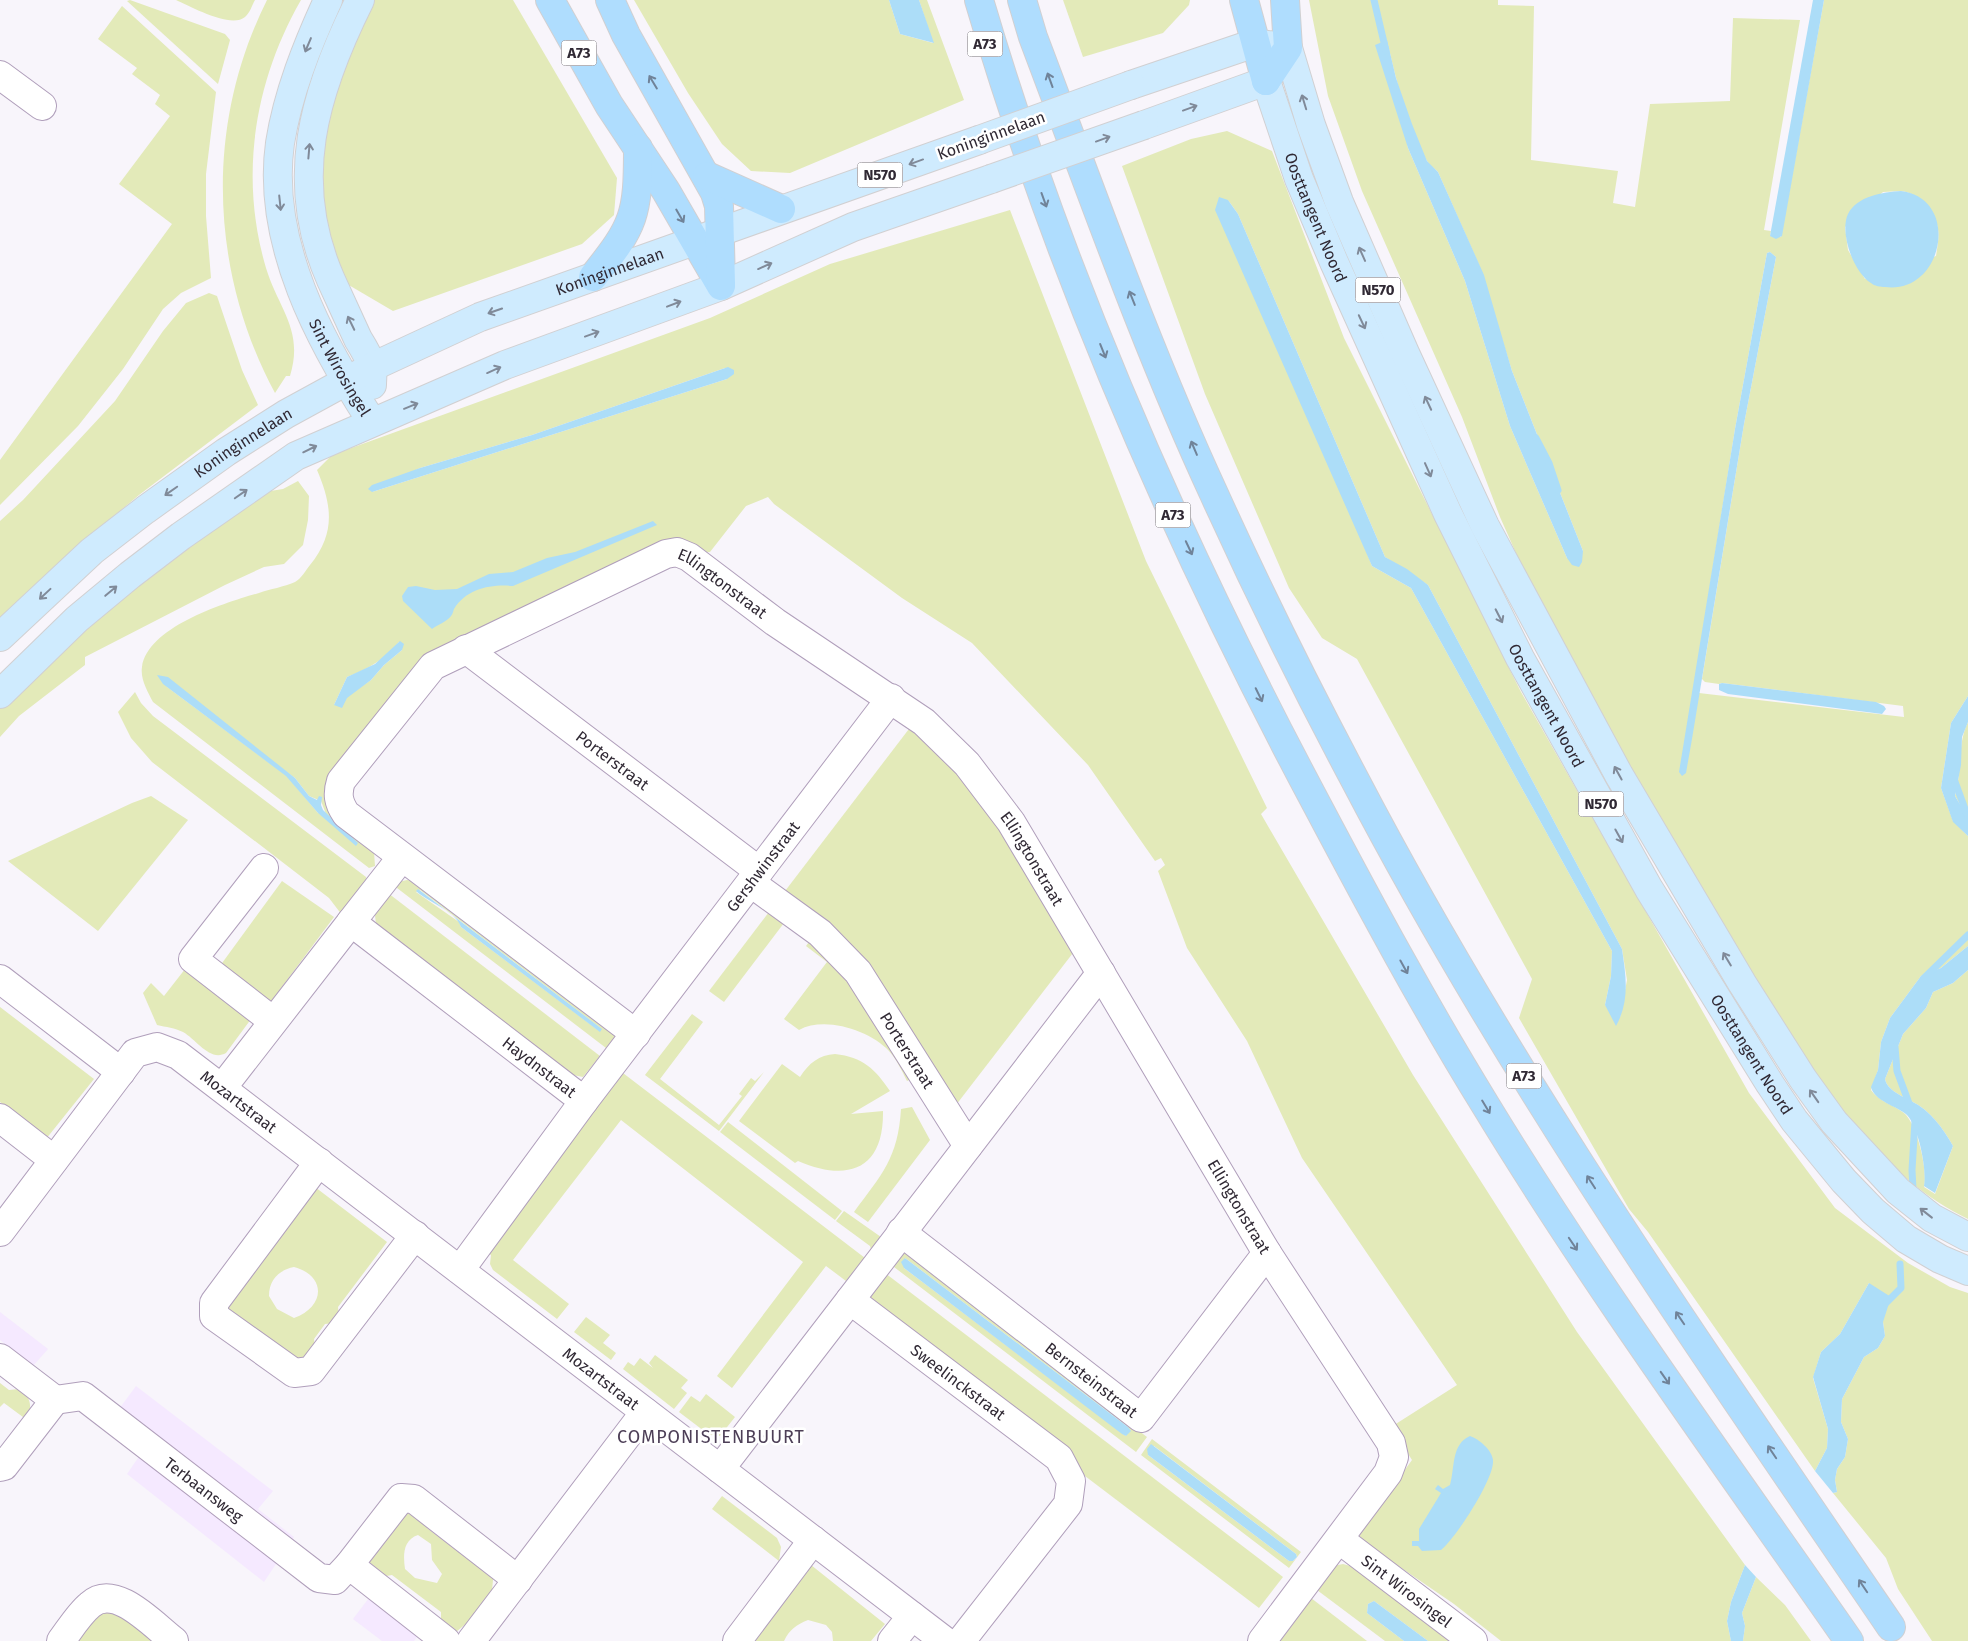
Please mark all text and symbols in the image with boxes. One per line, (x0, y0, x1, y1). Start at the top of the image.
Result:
road number: A73 (968, 32, 1002, 56)
one-way arrow (303, 37, 313, 52)
road number: A73 (562, 40, 596, 66)
one-way arrow (1045, 73, 1054, 88)
one-way arrow (648, 75, 658, 89)
one-way arrow (1299, 95, 1309, 111)
one-way arrow (1182, 103, 1197, 112)
street label: Koninginnelaan (935, 107, 1048, 164)
one-way arrow (1095, 134, 1111, 143)
one-way arrow (304, 143, 314, 159)
street label: Oosttangent Noord (1281, 150, 1351, 285)
one-way arrow (909, 158, 924, 167)
road number: N570 (858, 162, 902, 188)
one-way arrow (1040, 191, 1050, 207)
one-way arrow (275, 194, 285, 210)
one-way arrow (676, 208, 685, 223)
street label: Koninginnelaan (553, 244, 666, 299)
one-way arrow (1356, 247, 1366, 262)
one-way arrow (758, 260, 773, 270)
road number: N570 (1356, 278, 1400, 302)
one-way arrow (1127, 290, 1136, 306)
one-way arrow (666, 299, 681, 308)
one-way arrow (488, 307, 503, 316)
one-way arrow (1357, 314, 1367, 329)
street label: Sint Wirosingel (305, 316, 375, 420)
one-way arrow (346, 316, 355, 331)
one-way arrow (584, 329, 599, 338)
one-way arrow (1098, 343, 1108, 358)
one-way arrow (486, 365, 501, 375)
one-way arrow (1423, 395, 1433, 410)
one-way arrow (403, 400, 418, 410)
street label: Koninginnelaan (190, 404, 295, 482)
one-way arrow (1188, 441, 1198, 456)
one-way arrow (302, 444, 317, 453)
one-way arrow (1424, 462, 1434, 477)
one-way arrow (165, 486, 179, 496)
one-way arrow (233, 489, 247, 499)
road number: A73 (1156, 502, 1190, 528)
one-way arrow (1184, 540, 1194, 555)
street label: Ellingtonstraat (675, 544, 771, 623)
one-way arrow (104, 585, 117, 597)
one-way arrow (39, 588, 52, 600)
one-way arrow (1495, 608, 1504, 623)
street label: Oosttangent Noord (1504, 640, 1588, 771)
one-way arrow (1254, 687, 1264, 702)
street label: Porterstraat (572, 727, 653, 794)
one-way arrow (1613, 766, 1623, 781)
road number: N570 (1578, 792, 1624, 816)
street label: Ellingtonstraat (996, 808, 1068, 909)
street label: Gershwinstraat (723, 817, 804, 916)
one-way arrow (1614, 828, 1624, 843)
one-way arrow (1722, 952, 1732, 966)
one-way arrow (1399, 959, 1409, 973)
street label: Oosttangent Noord (1707, 991, 1797, 1118)
street label: Porterstraat (876, 1009, 938, 1092)
street label: Haydnstraat (499, 1033, 580, 1102)
road number: A73 (1506, 1064, 1542, 1088)
street label: Mozartstraat (197, 1067, 281, 1137)
one-way arrow (1809, 1089, 1819, 1103)
one-way arrow (1482, 1099, 1492, 1113)
street label: Ellingtonstraat (1204, 1156, 1274, 1257)
one-way arrow (1586, 1175, 1596, 1189)
one-way arrow (1920, 1207, 1933, 1218)
one-way arrow (1569, 1236, 1579, 1250)
one-way arrow (1675, 1311, 1685, 1325)
street label: Bernsteinstraat (1041, 1338, 1141, 1422)
street label: Sweelinckstraat (907, 1340, 1009, 1424)
street label: Mozartstraat (559, 1343, 643, 1414)
one-way arrow (1660, 1370, 1670, 1384)
district label: COMPONISTENBUURT (617, 1426, 805, 1448)
one-way arrow (1767, 1445, 1777, 1459)
street label: Terbaansweg (160, 1453, 247, 1526)
street label: Sint Wirosingel (1358, 1551, 1456, 1632)
one-way arrow (1858, 1579, 1868, 1593)

